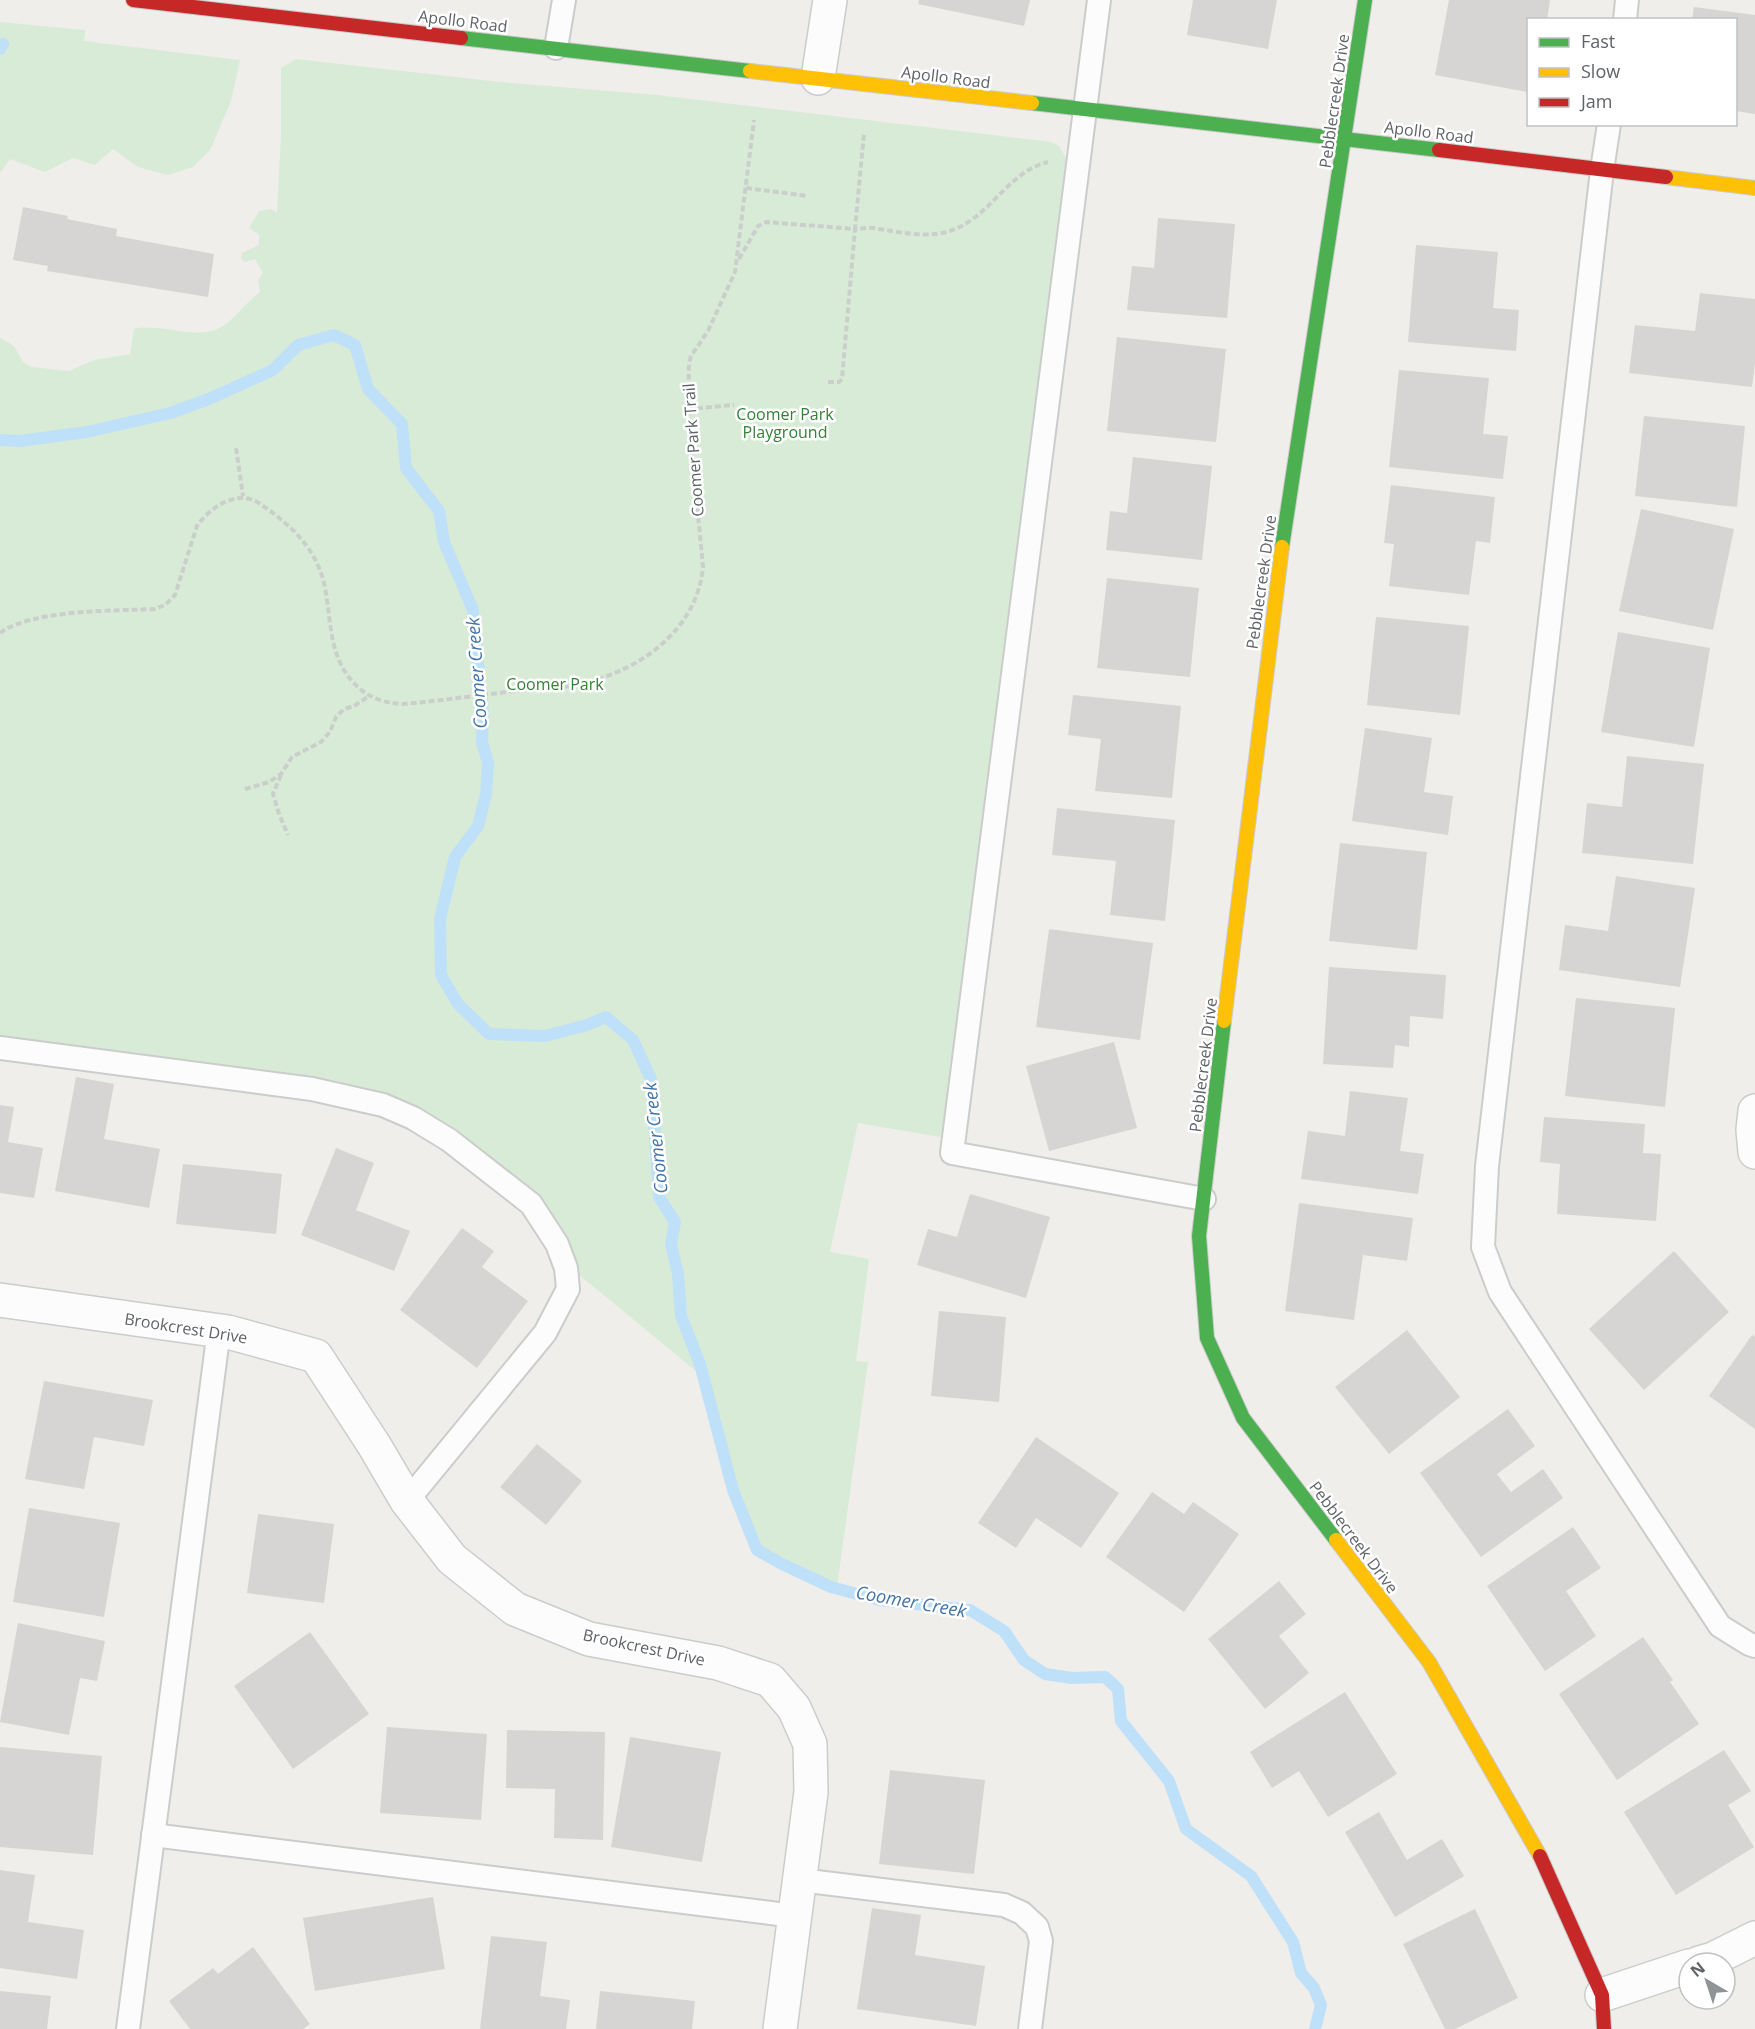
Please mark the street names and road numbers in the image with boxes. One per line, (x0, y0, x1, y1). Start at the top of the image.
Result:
street label: Apollo Road (417, 5, 509, 37)
street label: Pebblecreek Drive (1314, 33, 1354, 169)
street label: Apollo Road (900, 61, 992, 93)
street label: Apollo Road (1383, 116, 1475, 148)
street label: Coomer Park Trail (677, 383, 709, 517)
street label: Pebblecreek Drive (1241, 514, 1281, 650)
street label: Pebblecreek Drive (1184, 997, 1222, 1133)
street label: Brookcrest Drive (123, 1307, 249, 1349)
street label: Pebblecreek Drive (1305, 1476, 1403, 1598)
street label: Brookcrest Drive (581, 1623, 707, 1671)

